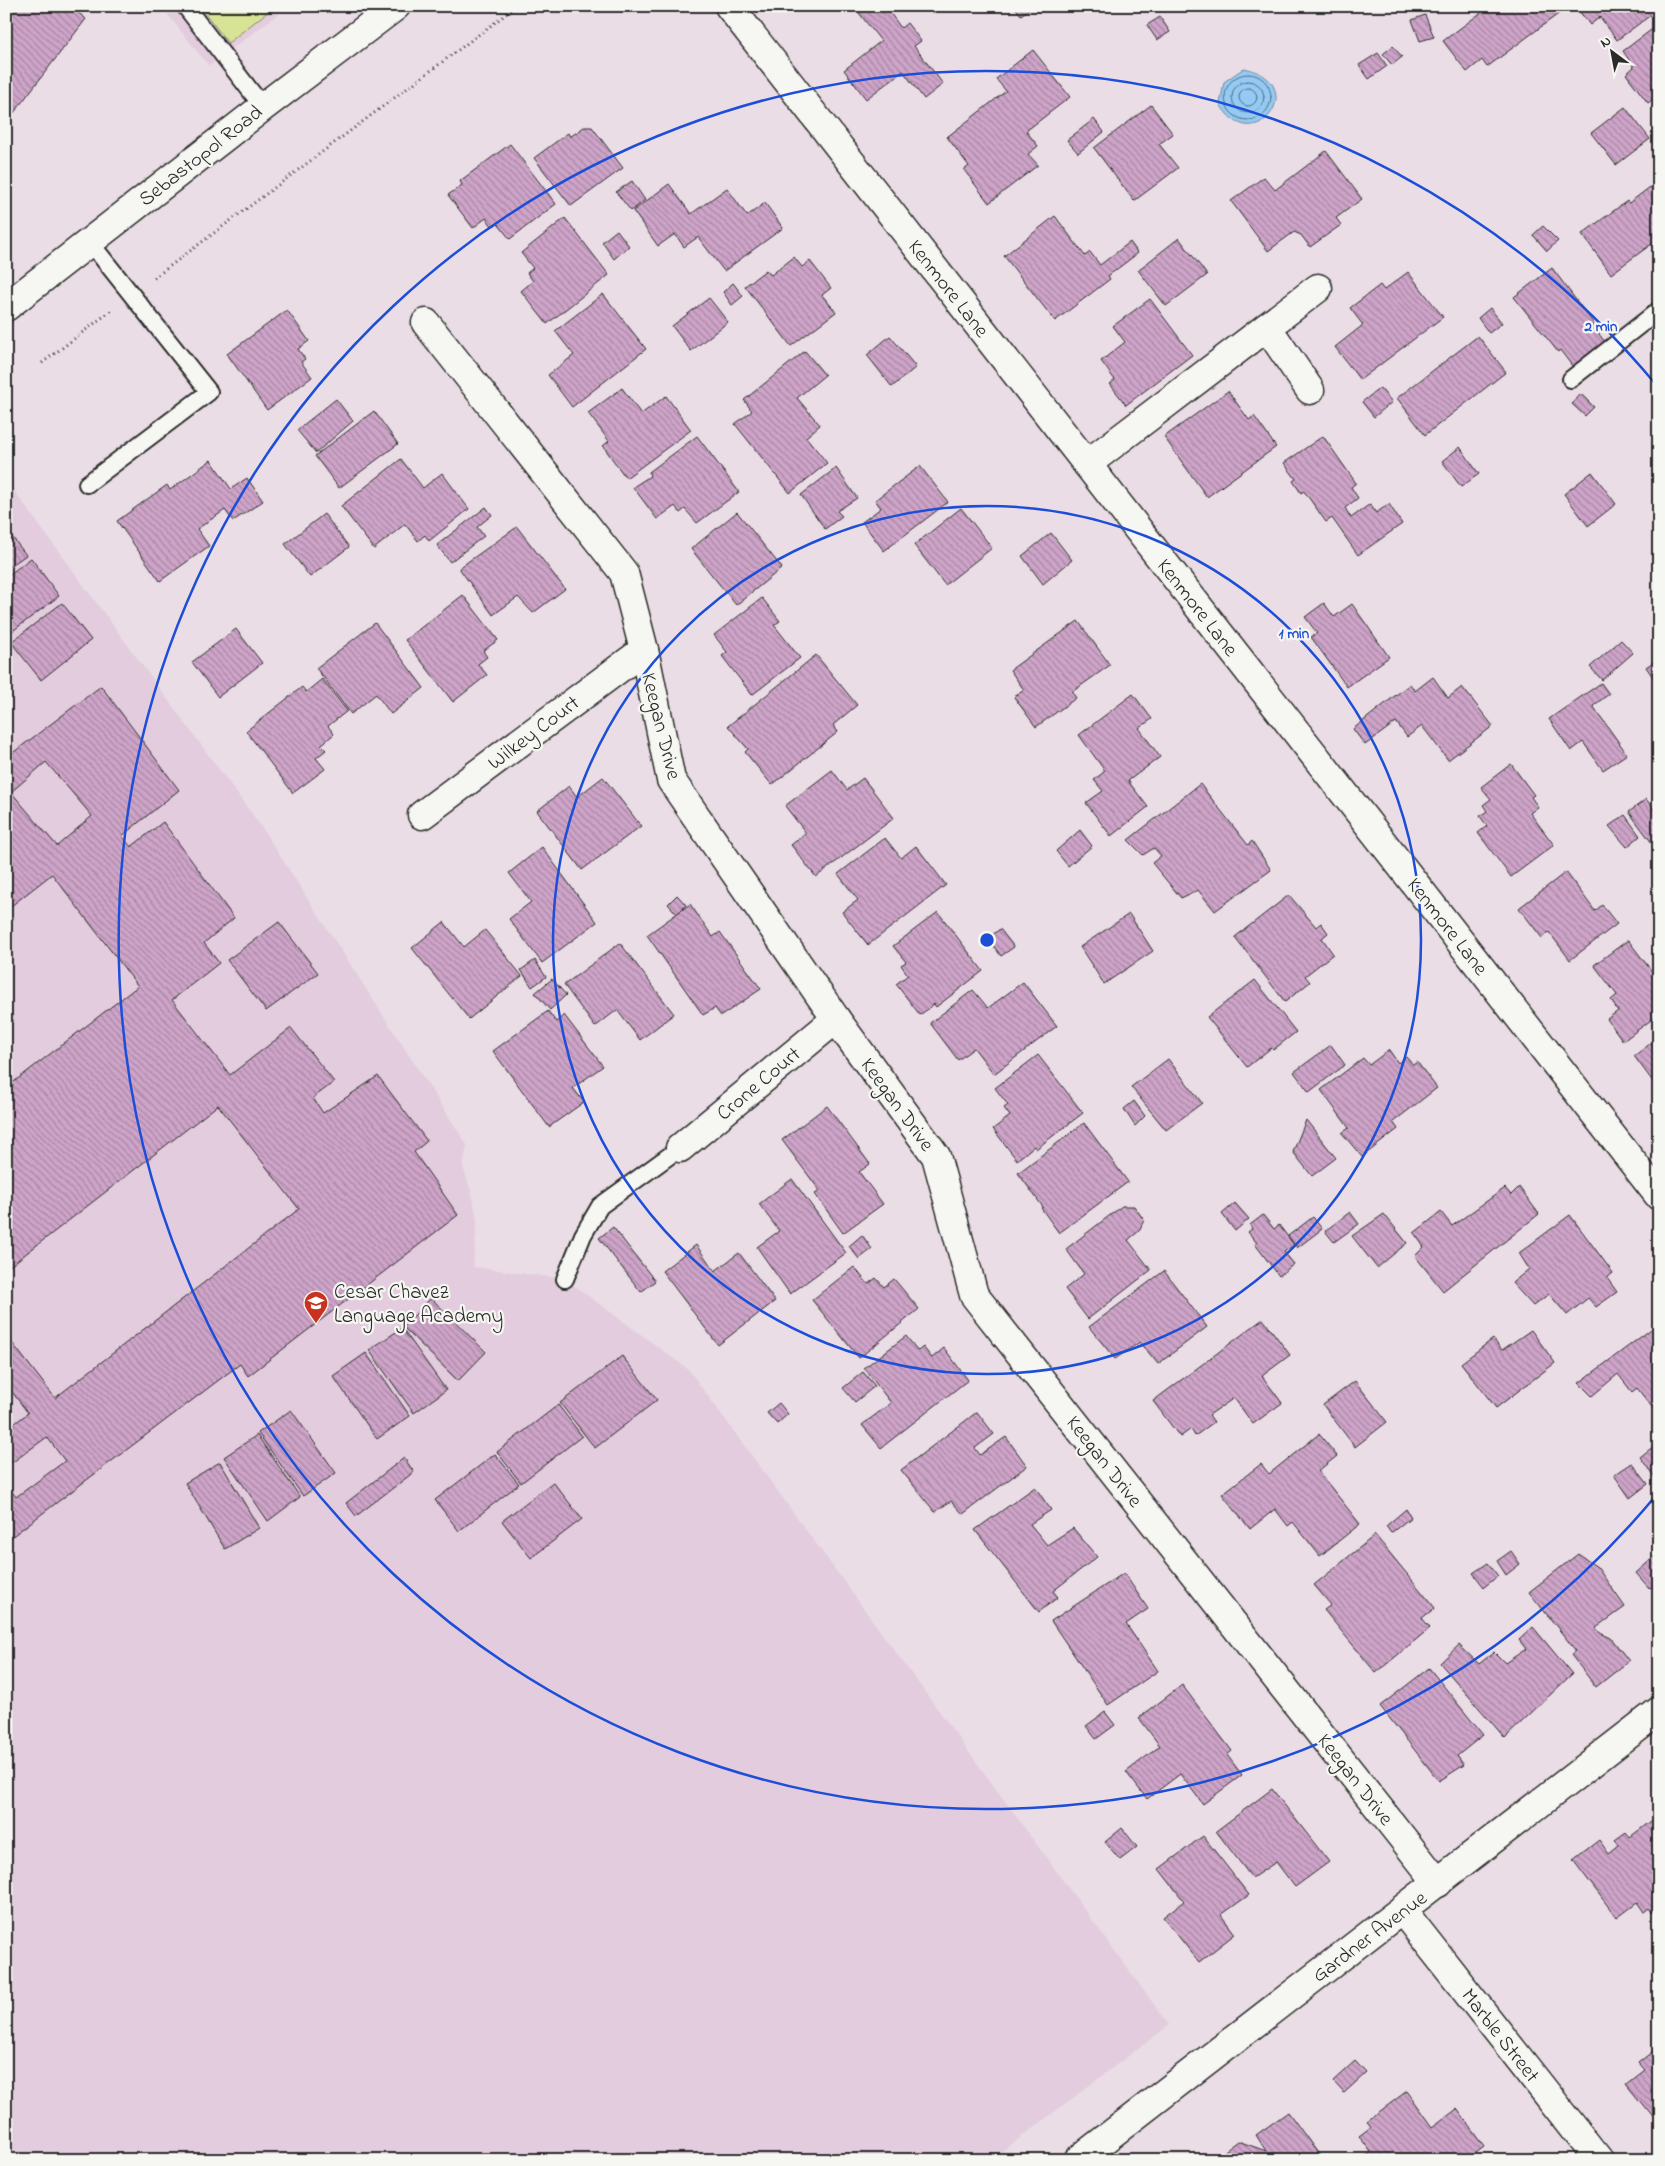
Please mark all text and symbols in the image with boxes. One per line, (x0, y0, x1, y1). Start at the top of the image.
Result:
north arrow (1588, 28, 1638, 78)
text: N (1596, 31, 1615, 54)
street label: Sebastopol Road (133, 98, 270, 215)
street label: Kenmore Lane (900, 234, 996, 345)
text: 2 min (1584, 316, 1618, 338)
street label: Kenmore Lane (1149, 553, 1245, 664)
text: 1 min (1279, 623, 1310, 645)
street label: Keegan Drive (630, 670, 688, 784)
street label: Wilkey Court (482, 689, 588, 780)
street label: Kenmore Lane (1399, 872, 1495, 983)
centre of rings (978, 931, 996, 949)
street label: Crone Court (711, 1040, 808, 1129)
street label: Keegan Drive (851, 1052, 941, 1160)
place label: Cesar Chavez Language Academy (334, 1278, 503, 1334)
school or university icon: Cesar Chavez Language Academy (303, 1290, 329, 1324)
street label: Keegan Drive (1056, 1410, 1149, 1516)
street label: Keegan Drive (1307, 1728, 1400, 1834)
street label: Gardner Avenue (1306, 1884, 1434, 1991)
street label: Marble Street (1453, 1983, 1546, 2090)

